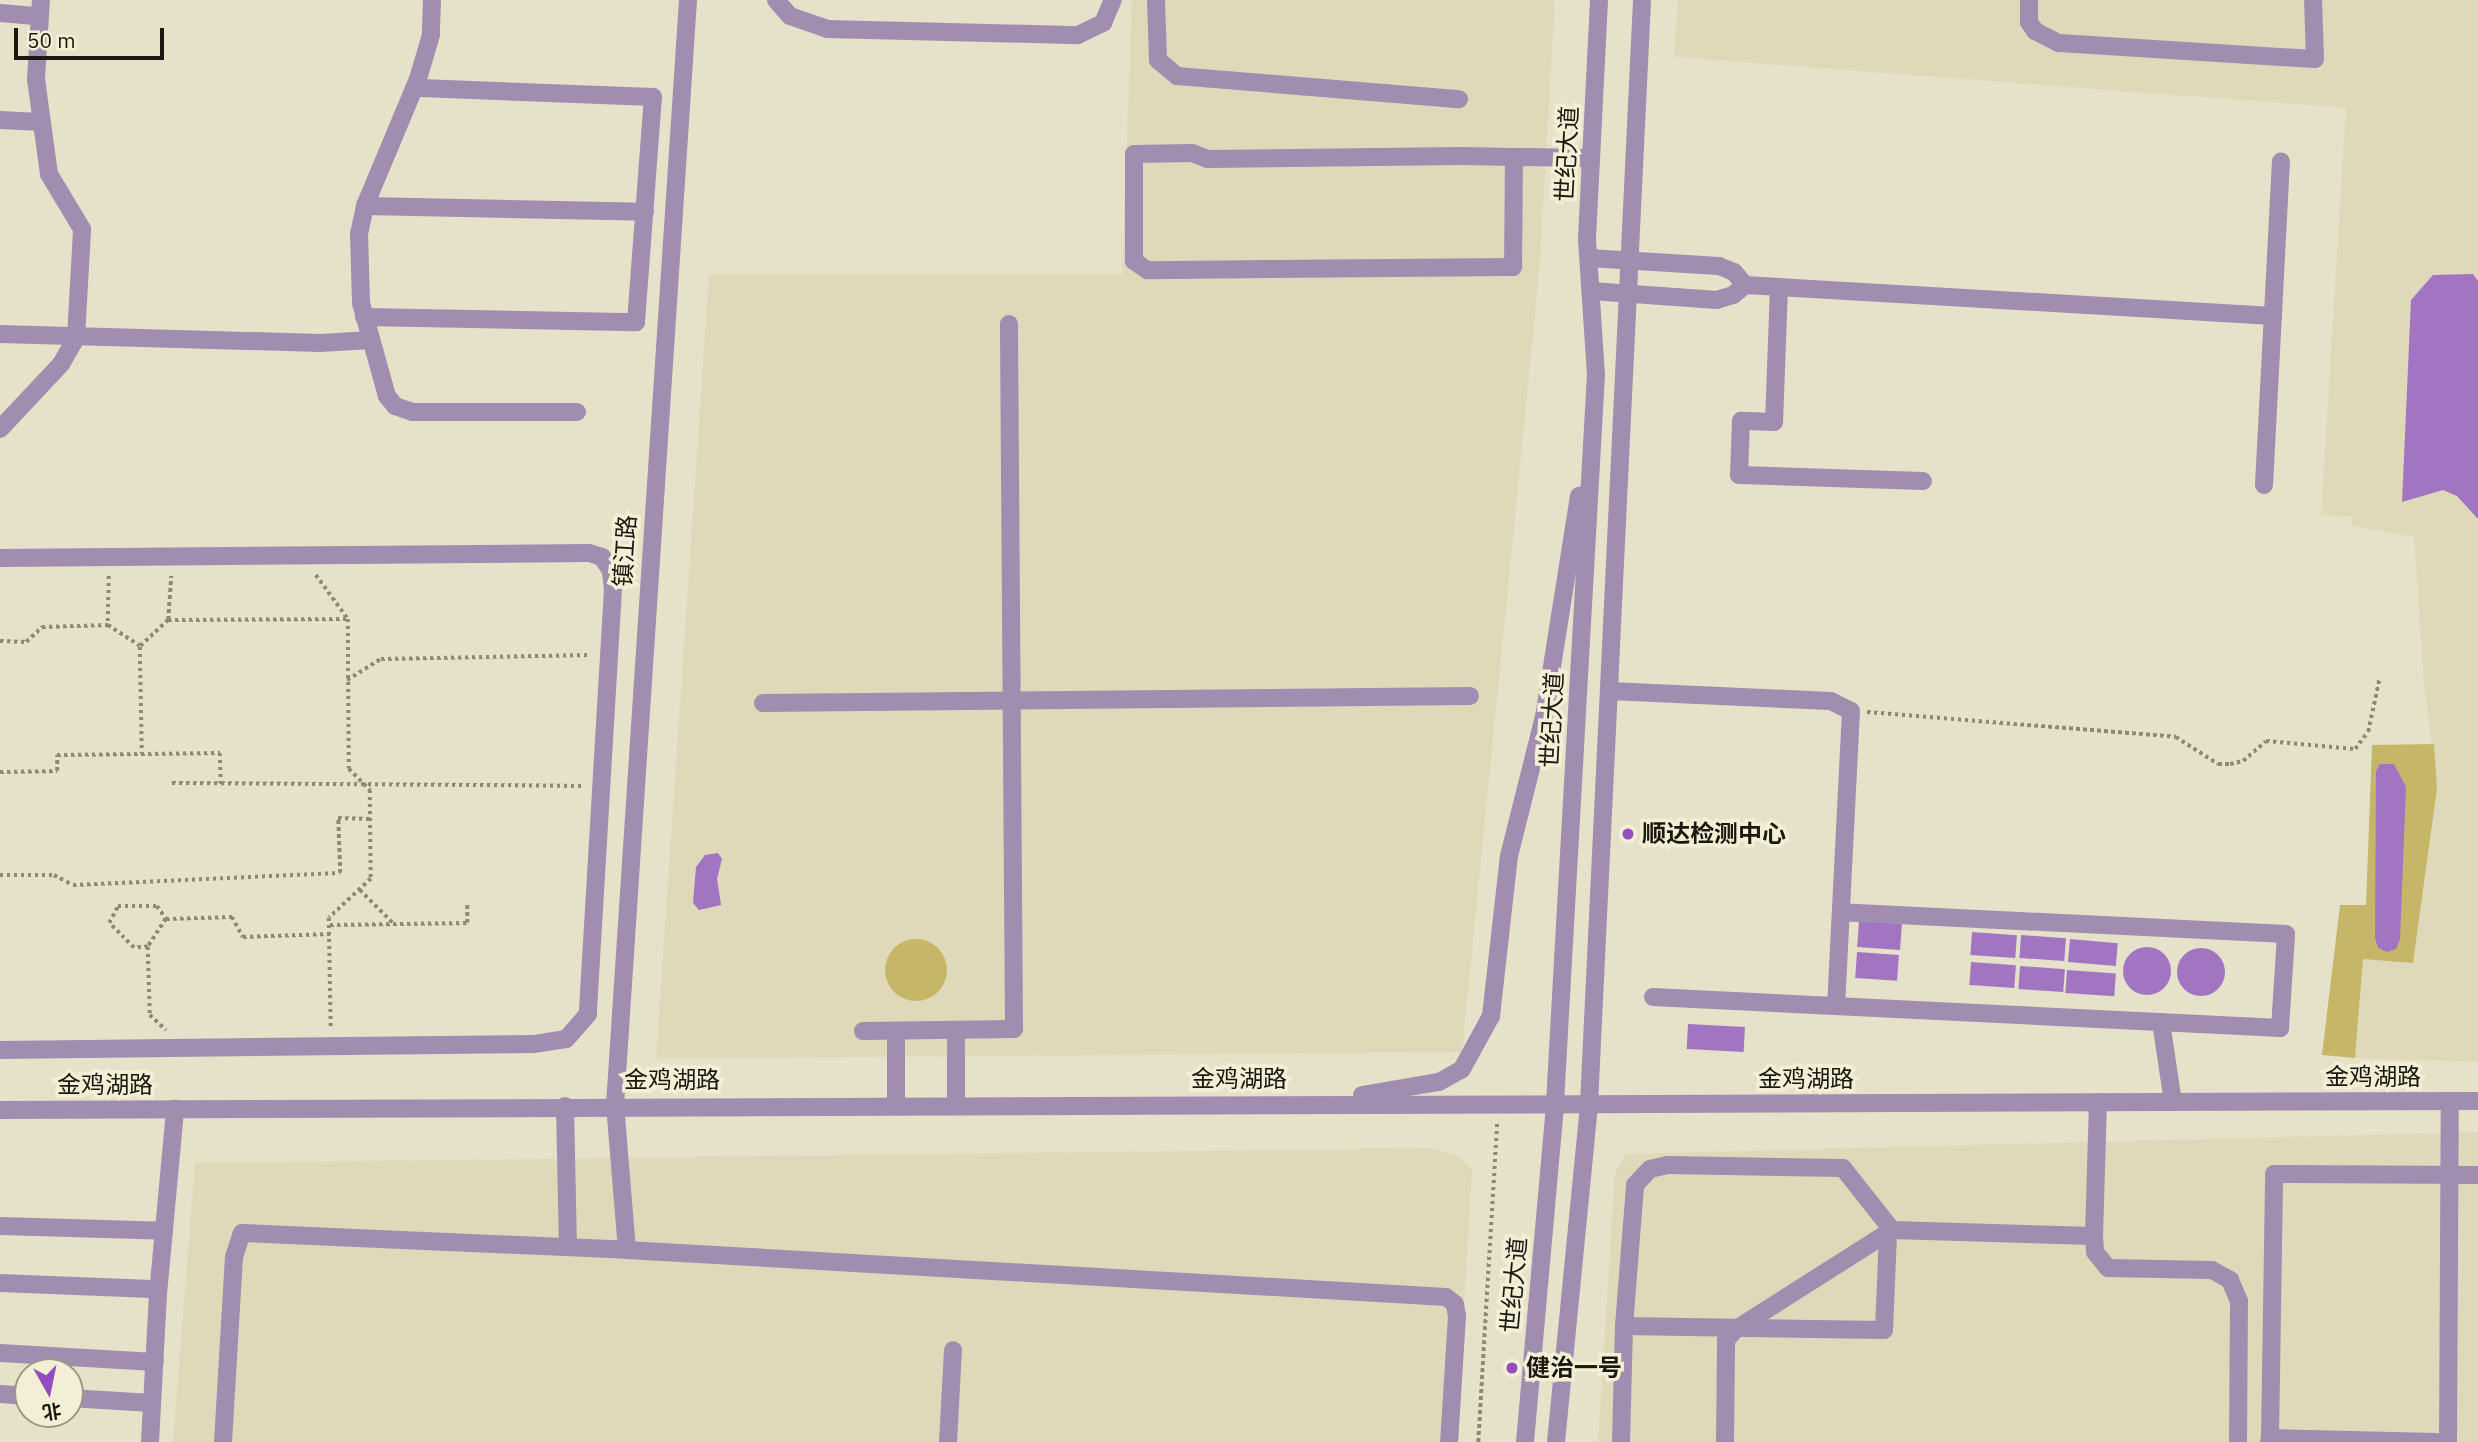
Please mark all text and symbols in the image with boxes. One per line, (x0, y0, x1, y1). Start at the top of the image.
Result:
scale bar (18, 14, 168, 58)
text: 50 m (27, 26, 76, 54)
street label: 世纪大道 (1550, 105, 1584, 203)
street label: 镇江路 (608, 514, 642, 588)
street label: 世纪大道 (1535, 671, 1569, 769)
place label: 顺达检测中心 (1642, 820, 1786, 848)
marker: 顺达检测中心 (1620, 826, 1636, 842)
street label: 金鸡湖路 (2325, 1063, 2421, 1091)
street label: 金鸡湖路 (1191, 1065, 1287, 1093)
street label: 金鸡湖路 (1758, 1065, 1854, 1093)
street label: 金鸡湖路 (624, 1066, 720, 1094)
street label: 金鸡湖路 (57, 1071, 153, 1099)
street label: 世纪大道 (1495, 1236, 1533, 1334)
place label: 健治一号 (1526, 1354, 1622, 1382)
north arrow (14, 1358, 84, 1428)
marker: 健治一号 (1504, 1360, 1520, 1376)
text: 北 (41, 1398, 63, 1425)

